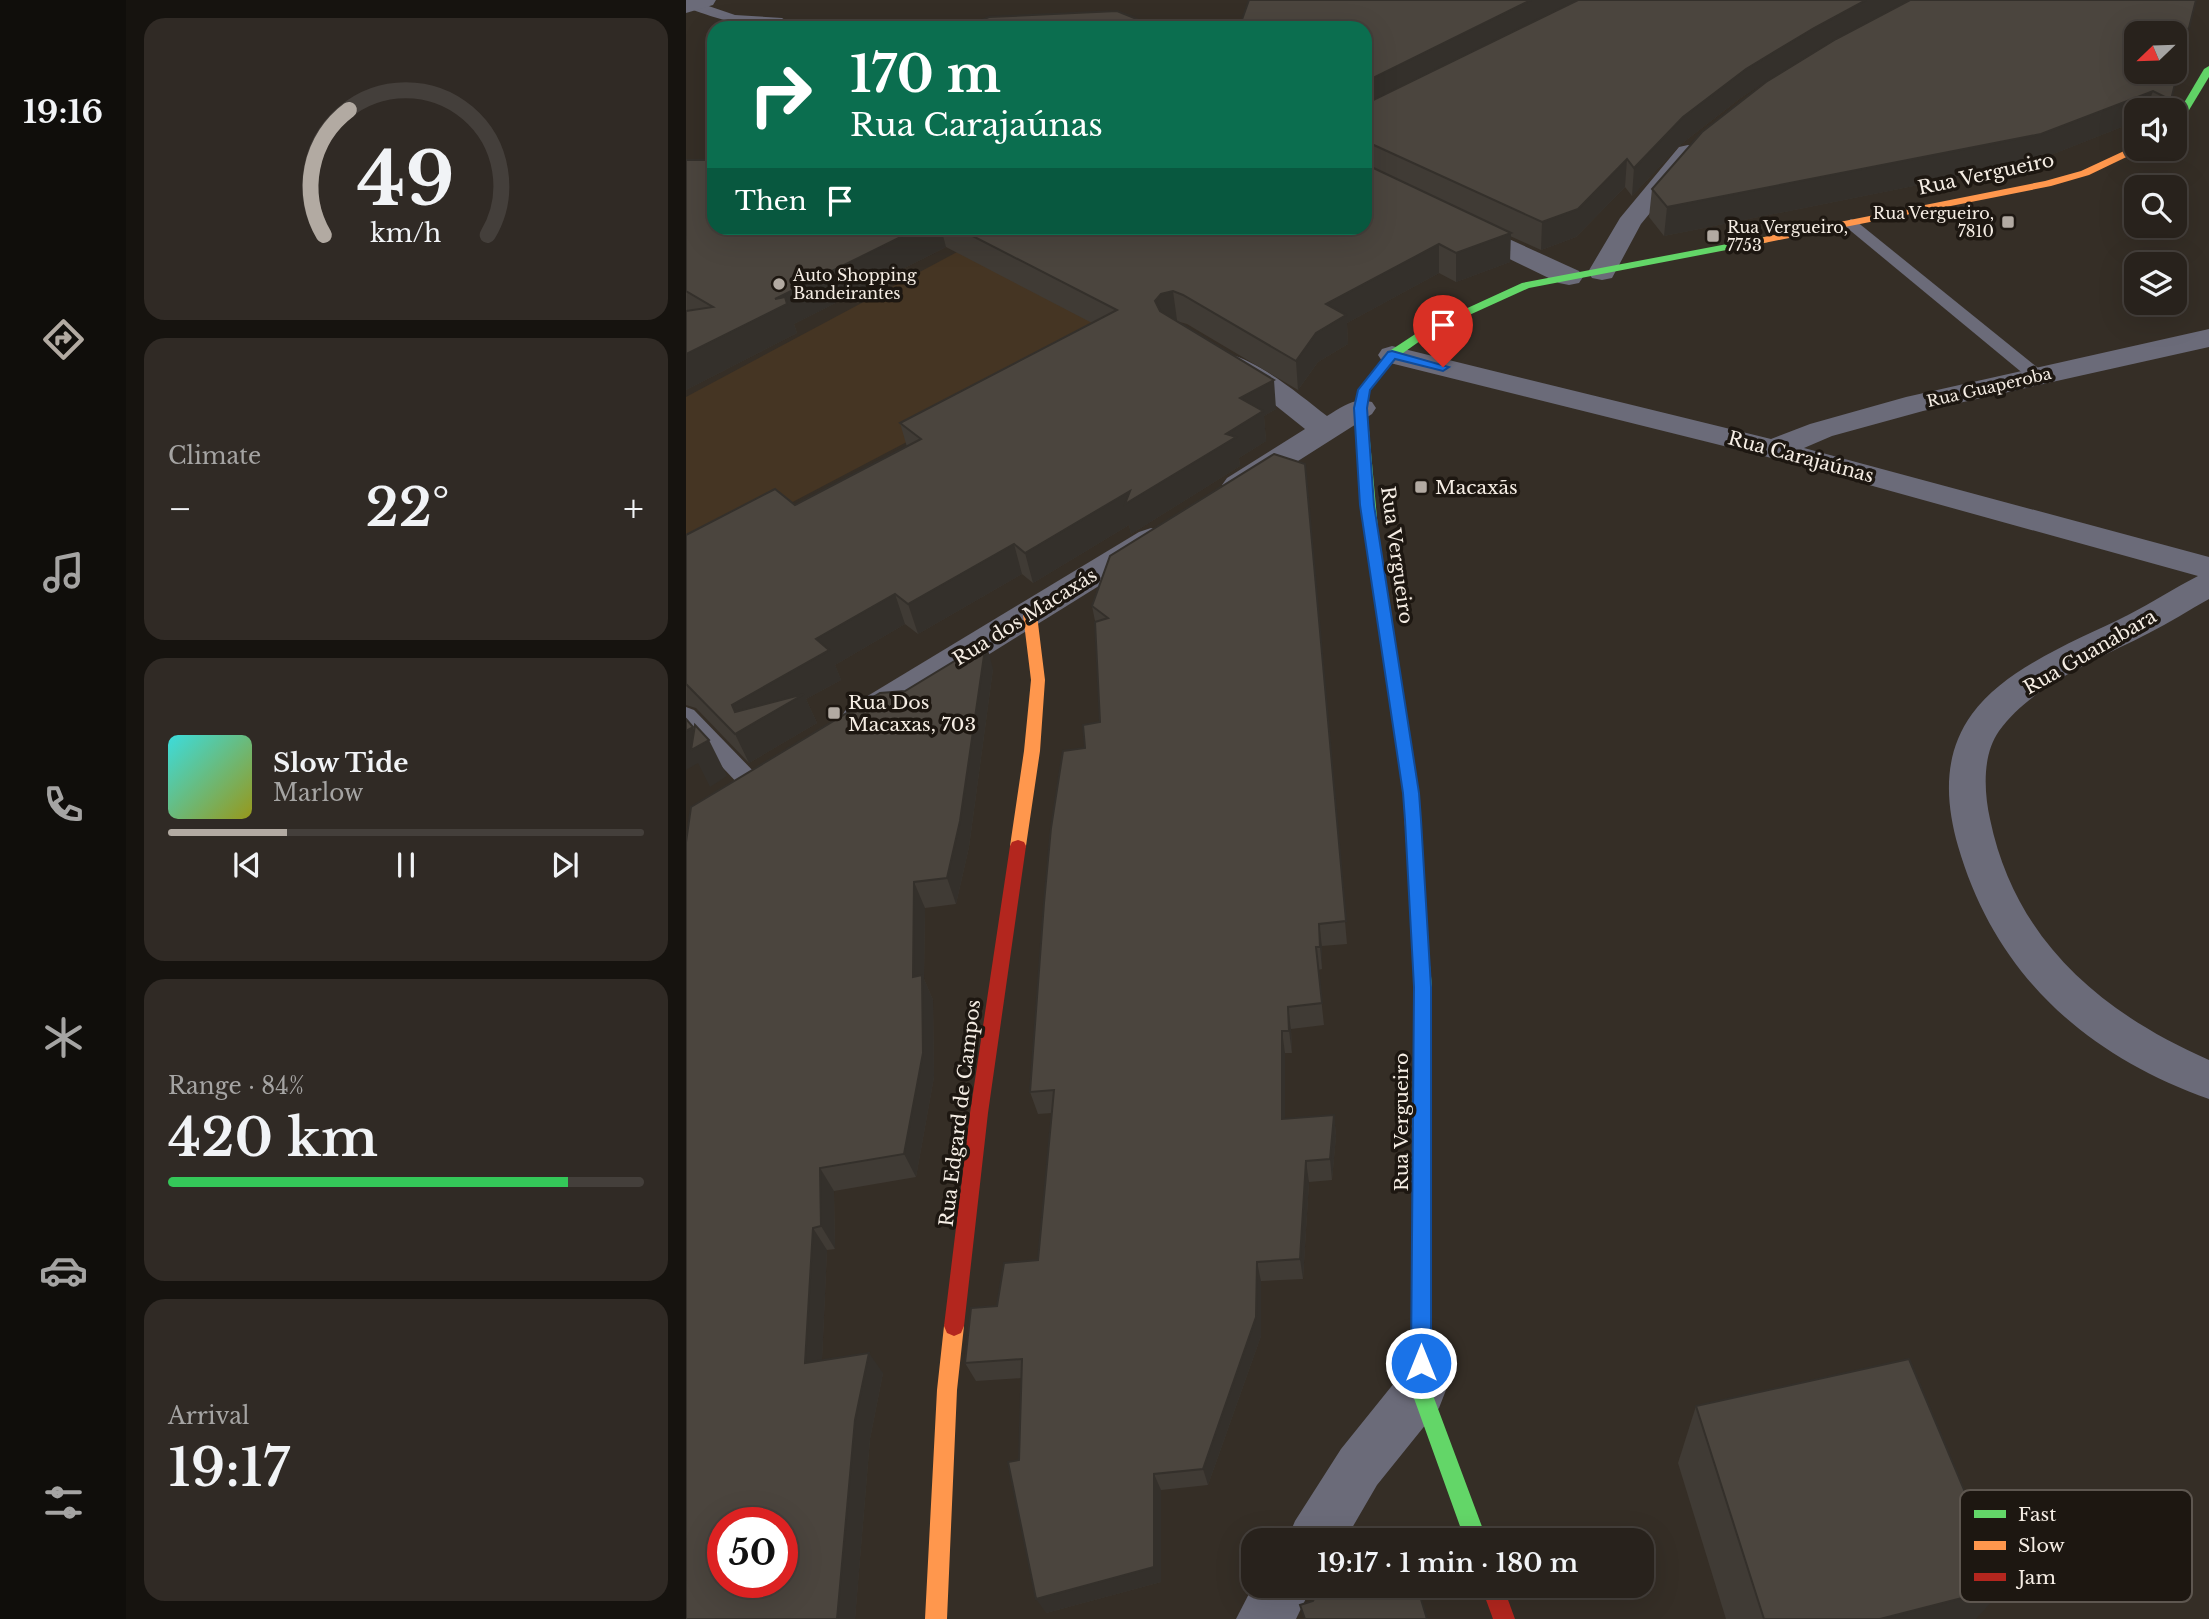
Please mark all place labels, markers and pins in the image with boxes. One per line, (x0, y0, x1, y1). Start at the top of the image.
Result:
place label: Rua Vergueiro, 7810 (1873, 203, 1994, 241)
marker: Rua Vergueiro, 7810 (2000, 214, 2016, 230)
place label: Rua Vergueiro, 7753 (1727, 217, 1848, 255)
marker: Rua Vergueiro, 7753 (1705, 228, 1721, 244)
place label: Auto Shopping Bandeirantes (792, 265, 917, 303)
marker: Auto Shopping Bandeirantes (771, 276, 787, 292)
pin (1413, 295, 1473, 367)
place label: Macaxãs (1435, 476, 1518, 499)
marker: Macaxãs (1413, 479, 1429, 495)
place label: Rua Dos Macaxas, 703 (848, 691, 976, 736)
marker: Rua Dos Macaxas, 703 (826, 705, 842, 721)

